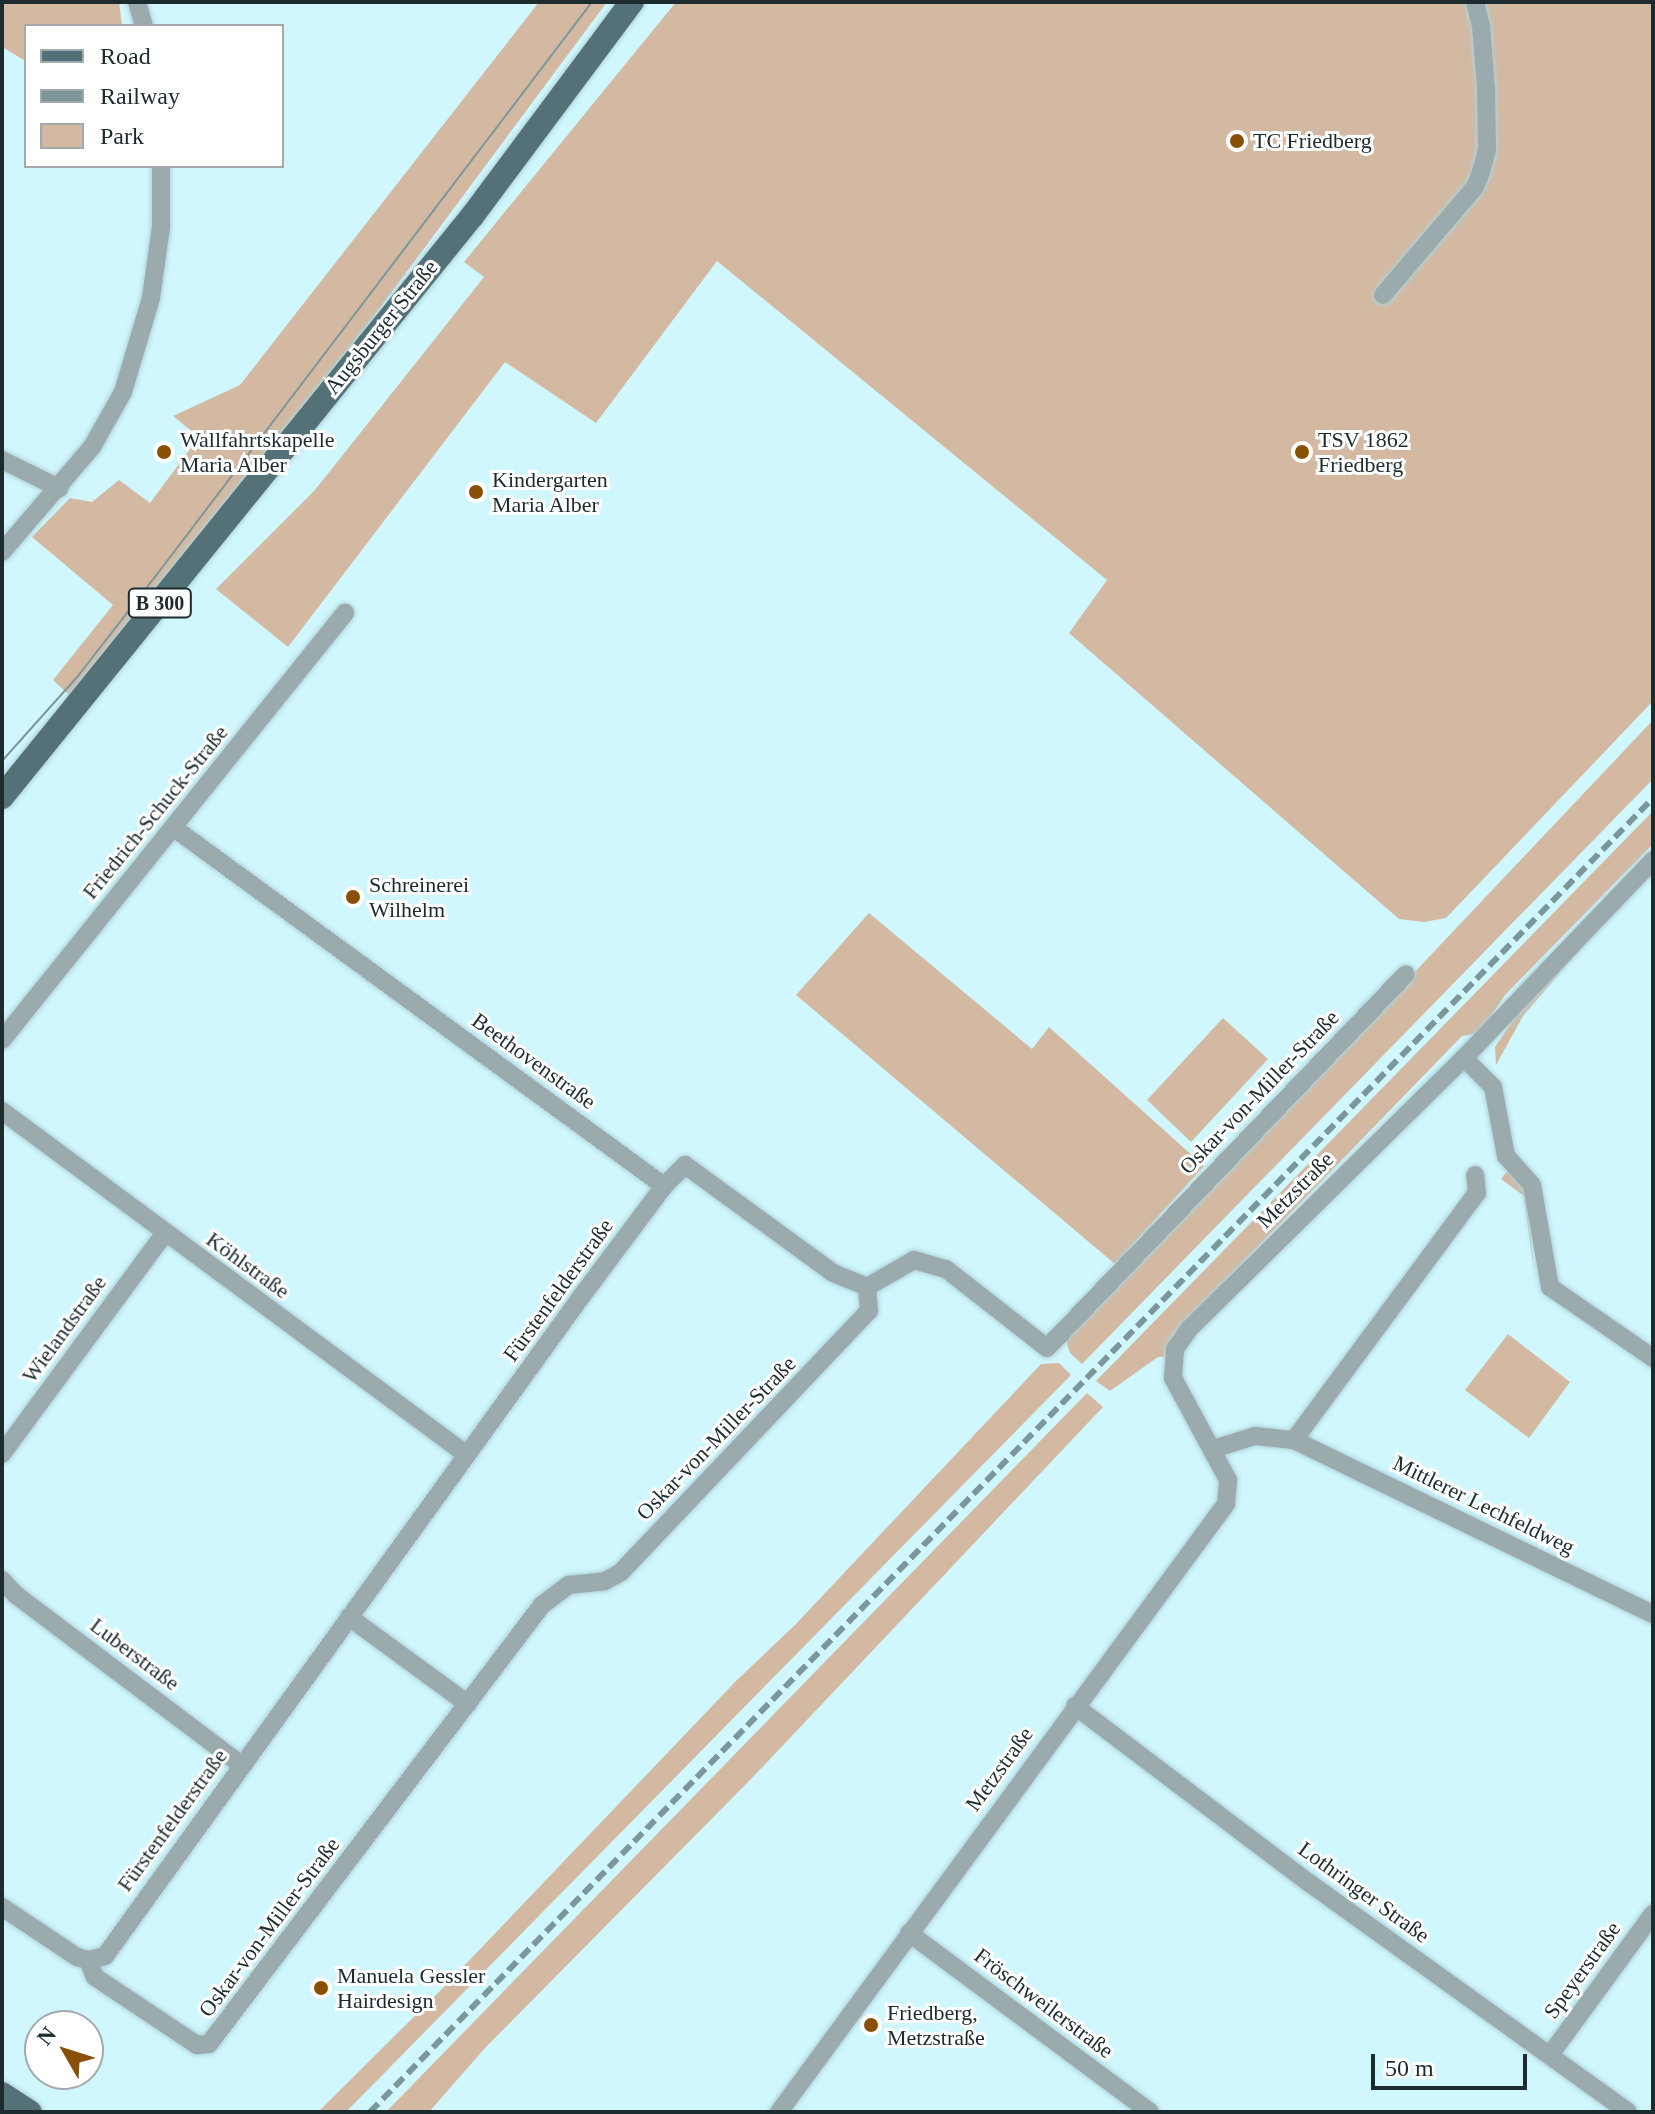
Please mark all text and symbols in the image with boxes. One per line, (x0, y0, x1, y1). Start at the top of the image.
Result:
legend (24, 24, 284, 168)
text: Road (100, 43, 151, 69)
text: Railway (100, 83, 180, 109)
text: Park (100, 123, 144, 149)
place label: TC Friedberg (1253, 128, 1372, 154)
marker: TC Friedberg (1228, 132, 1246, 150)
street label: Augsburger Straße (319, 255, 443, 399)
place label: Wallfahrtskapelle Maria Alber (180, 426, 335, 478)
place label: TSV 1862 Friedberg (1318, 426, 1409, 478)
marker: Wallfahrtskapelle Maria Alber (155, 443, 173, 461)
marker: TSV 1862 Friedberg (1293, 443, 1311, 461)
place label: Kindergarten Maria Alber (492, 466, 608, 518)
marker: Kindergarten Maria Alber (467, 483, 485, 501)
road number: B 300 (126, 587, 194, 619)
street label: Friedrich-Schuck-Straße (77, 720, 233, 904)
place label: Schreinerei Wilhelm (369, 871, 469, 922)
marker: Schreinerei Wilhelm (344, 888, 362, 906)
street label: Oskar-von-Miller-Straße (1174, 1004, 1344, 1180)
street label: Beethovenstraße (467, 1007, 601, 1115)
street label: Metzstraße (1251, 1146, 1339, 1234)
street label: Fürstenfelderstraße (497, 1214, 619, 1366)
street label: Köhlstraße (201, 1226, 295, 1304)
street label: Wielandstraße (16, 1270, 112, 1388)
street label: Oskar-von-Miller-Straße (631, 1350, 801, 1526)
street label: Mittlerer Lechfeldweg (1389, 1450, 1579, 1560)
street label: Luberstraße (85, 1612, 185, 1696)
street label: Metzstraße (960, 1722, 1038, 1816)
street label: Fürstenfelderstraße (111, 1744, 233, 1896)
street label: Oskar-von-Miller-Straße (193, 1832, 345, 2022)
street label: Lothringer Straße (1293, 1836, 1435, 1948)
street label: Speyerstraße (1538, 1916, 1626, 2024)
street label: Fröschweilerstraße (969, 1942, 1119, 2064)
place label: Manuela Gessler Hairdesign (337, 1962, 485, 2014)
marker: Manuela Gessler Hairdesign (312, 1979, 330, 1997)
place label: Friedberg, Metzstraße (887, 1999, 985, 2050)
north arrow (24, 2010, 104, 2090)
marker: Friedberg, Metzstraße (862, 2016, 880, 2034)
text: N (32, 2022, 61, 2050)
scale bar (1375, 2038, 1531, 2088)
text: 50 m (1385, 2055, 1434, 2081)

